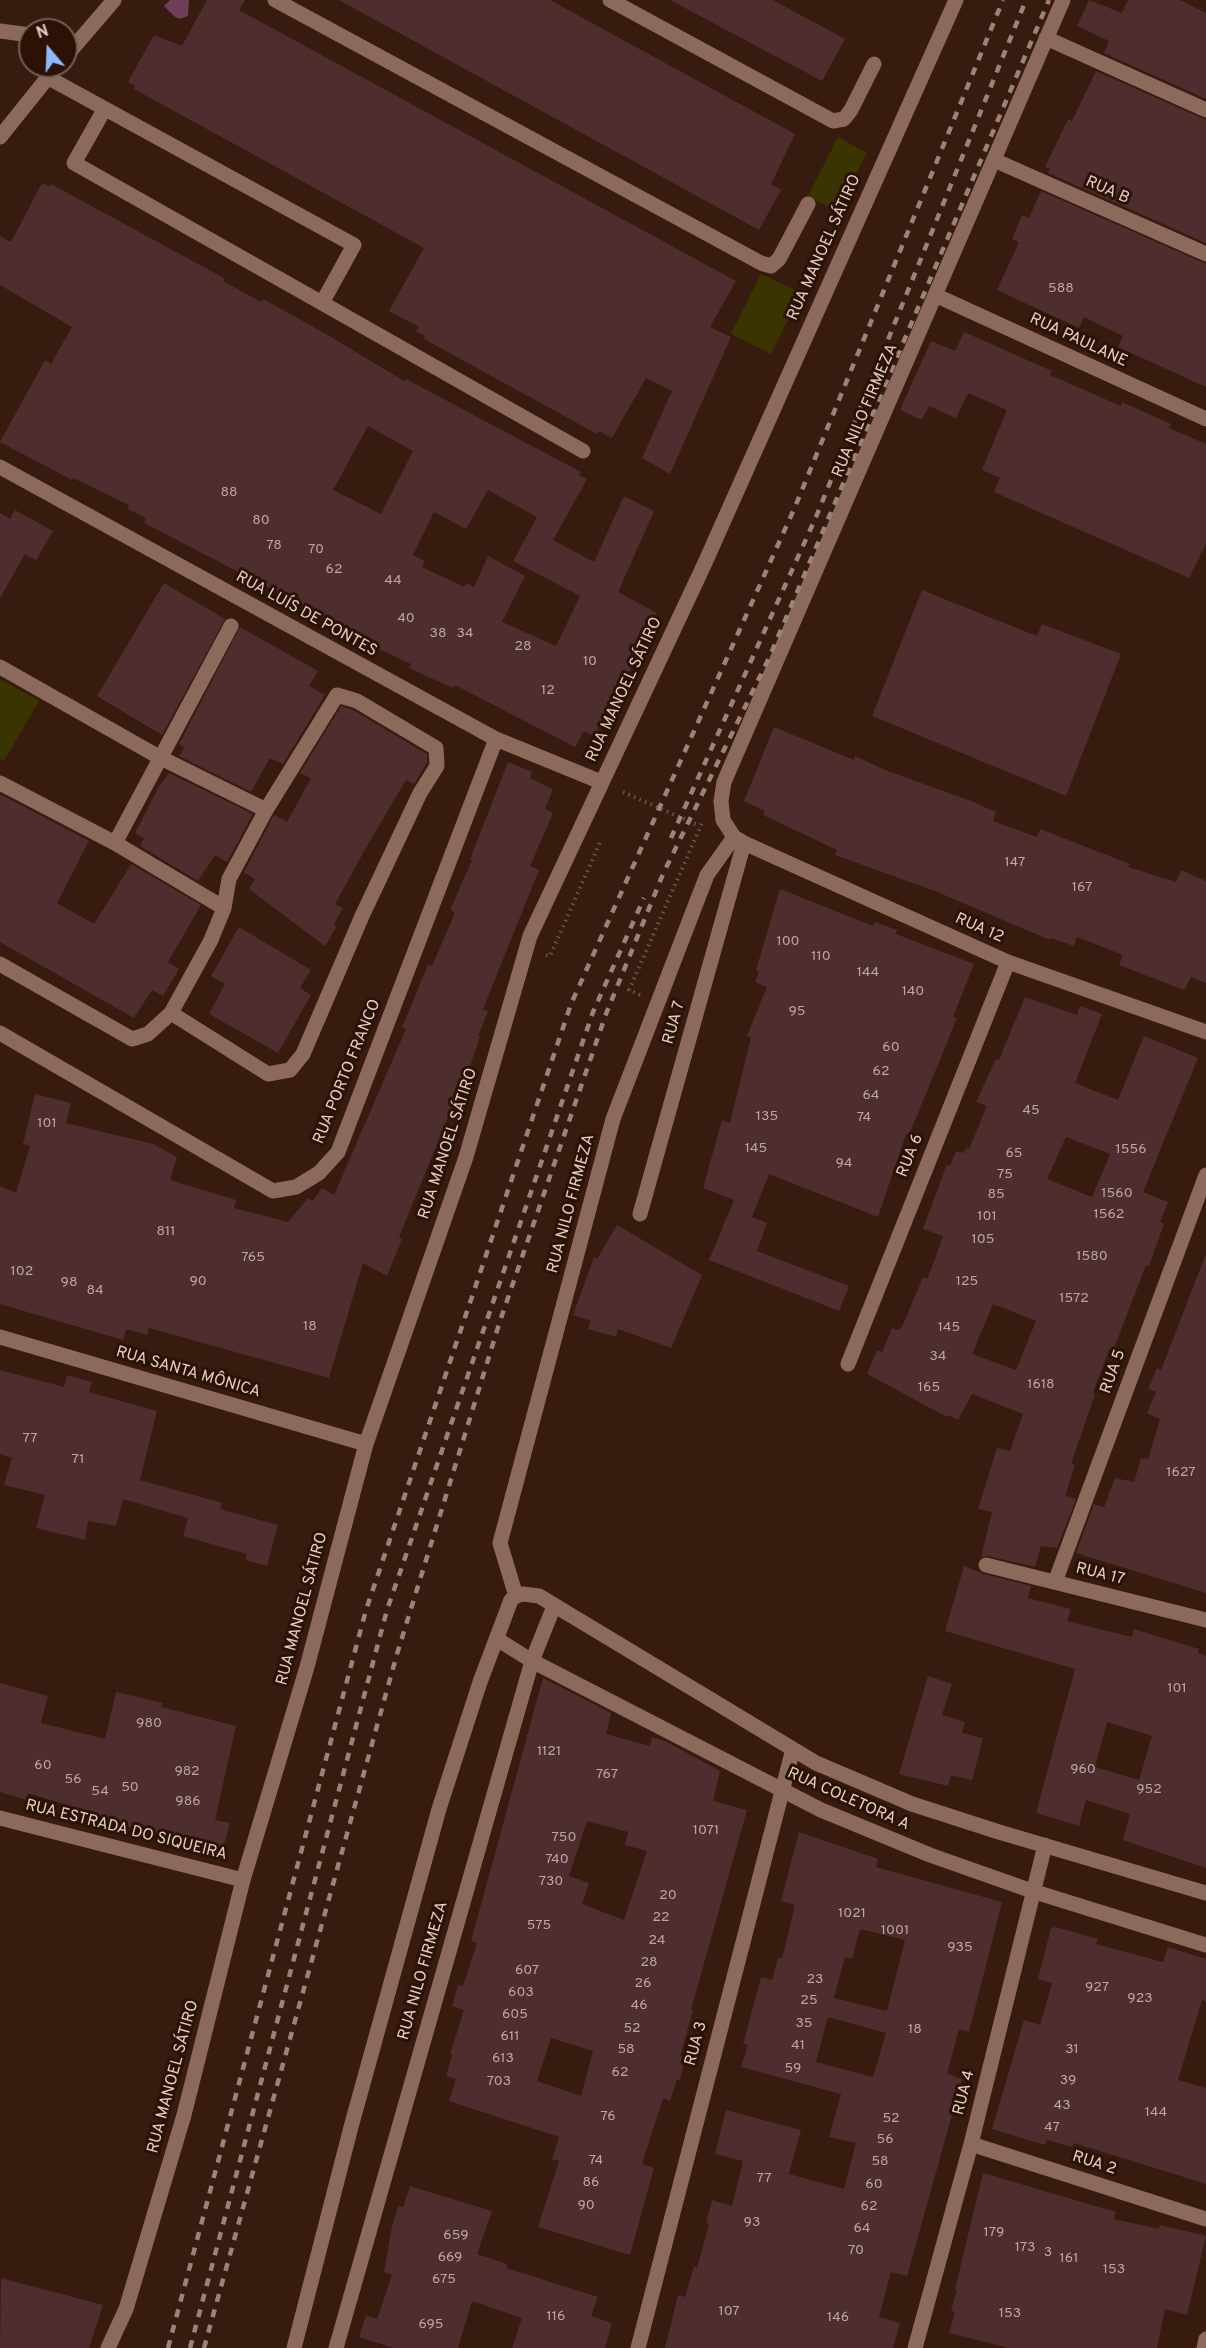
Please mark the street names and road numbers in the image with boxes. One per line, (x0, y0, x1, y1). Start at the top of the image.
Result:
street label: RUA MANOEL SÁTIRO (784, 172, 866, 324)
street label: RUA B (1082, 173, 1132, 209)
street label: RUA PAULANE (1026, 310, 1130, 372)
street label: RUA NILO FIRMEZA (829, 341, 903, 481)
street label: RUA LUÍS DE PONTES (232, 568, 380, 662)
street label: RUA MANOEL SÁTIRO (583, 614, 667, 766)
street label: RUA 12 (952, 910, 1006, 948)
street label: RUA PORTO FRANCO (310, 997, 386, 1147)
street label: RUA 7 (660, 999, 690, 1047)
street label: RUA MANOEL SÁTIRO (415, 1066, 483, 1222)
street label: RUA NILO FIRMEZA (544, 1132, 600, 1276)
street label: RUA 6 (894, 1132, 928, 1180)
street label: RUA SANTA MÔNICA (113, 1343, 263, 1403)
street label: RUA 5 (1097, 1347, 1131, 1397)
street label: RUA MANOEL SÁTIRO (273, 1530, 333, 1688)
street label: RUA 17 (1074, 1560, 1126, 1590)
street label: RUA COLETORA A (784, 1764, 912, 1836)
street label: RUA ESTRADA DO SIQUEIRA (23, 1797, 229, 1865)
street label: RUA NILO FIRMEZA (395, 1899, 453, 2043)
street label: RUA MANOEL SÁTIRO (144, 1998, 204, 2156)
street label: RUA 3 (682, 2020, 712, 2068)
street label: RUA 4 (950, 2069, 980, 2117)
street label: RUA 2 (1070, 2148, 1118, 2180)

